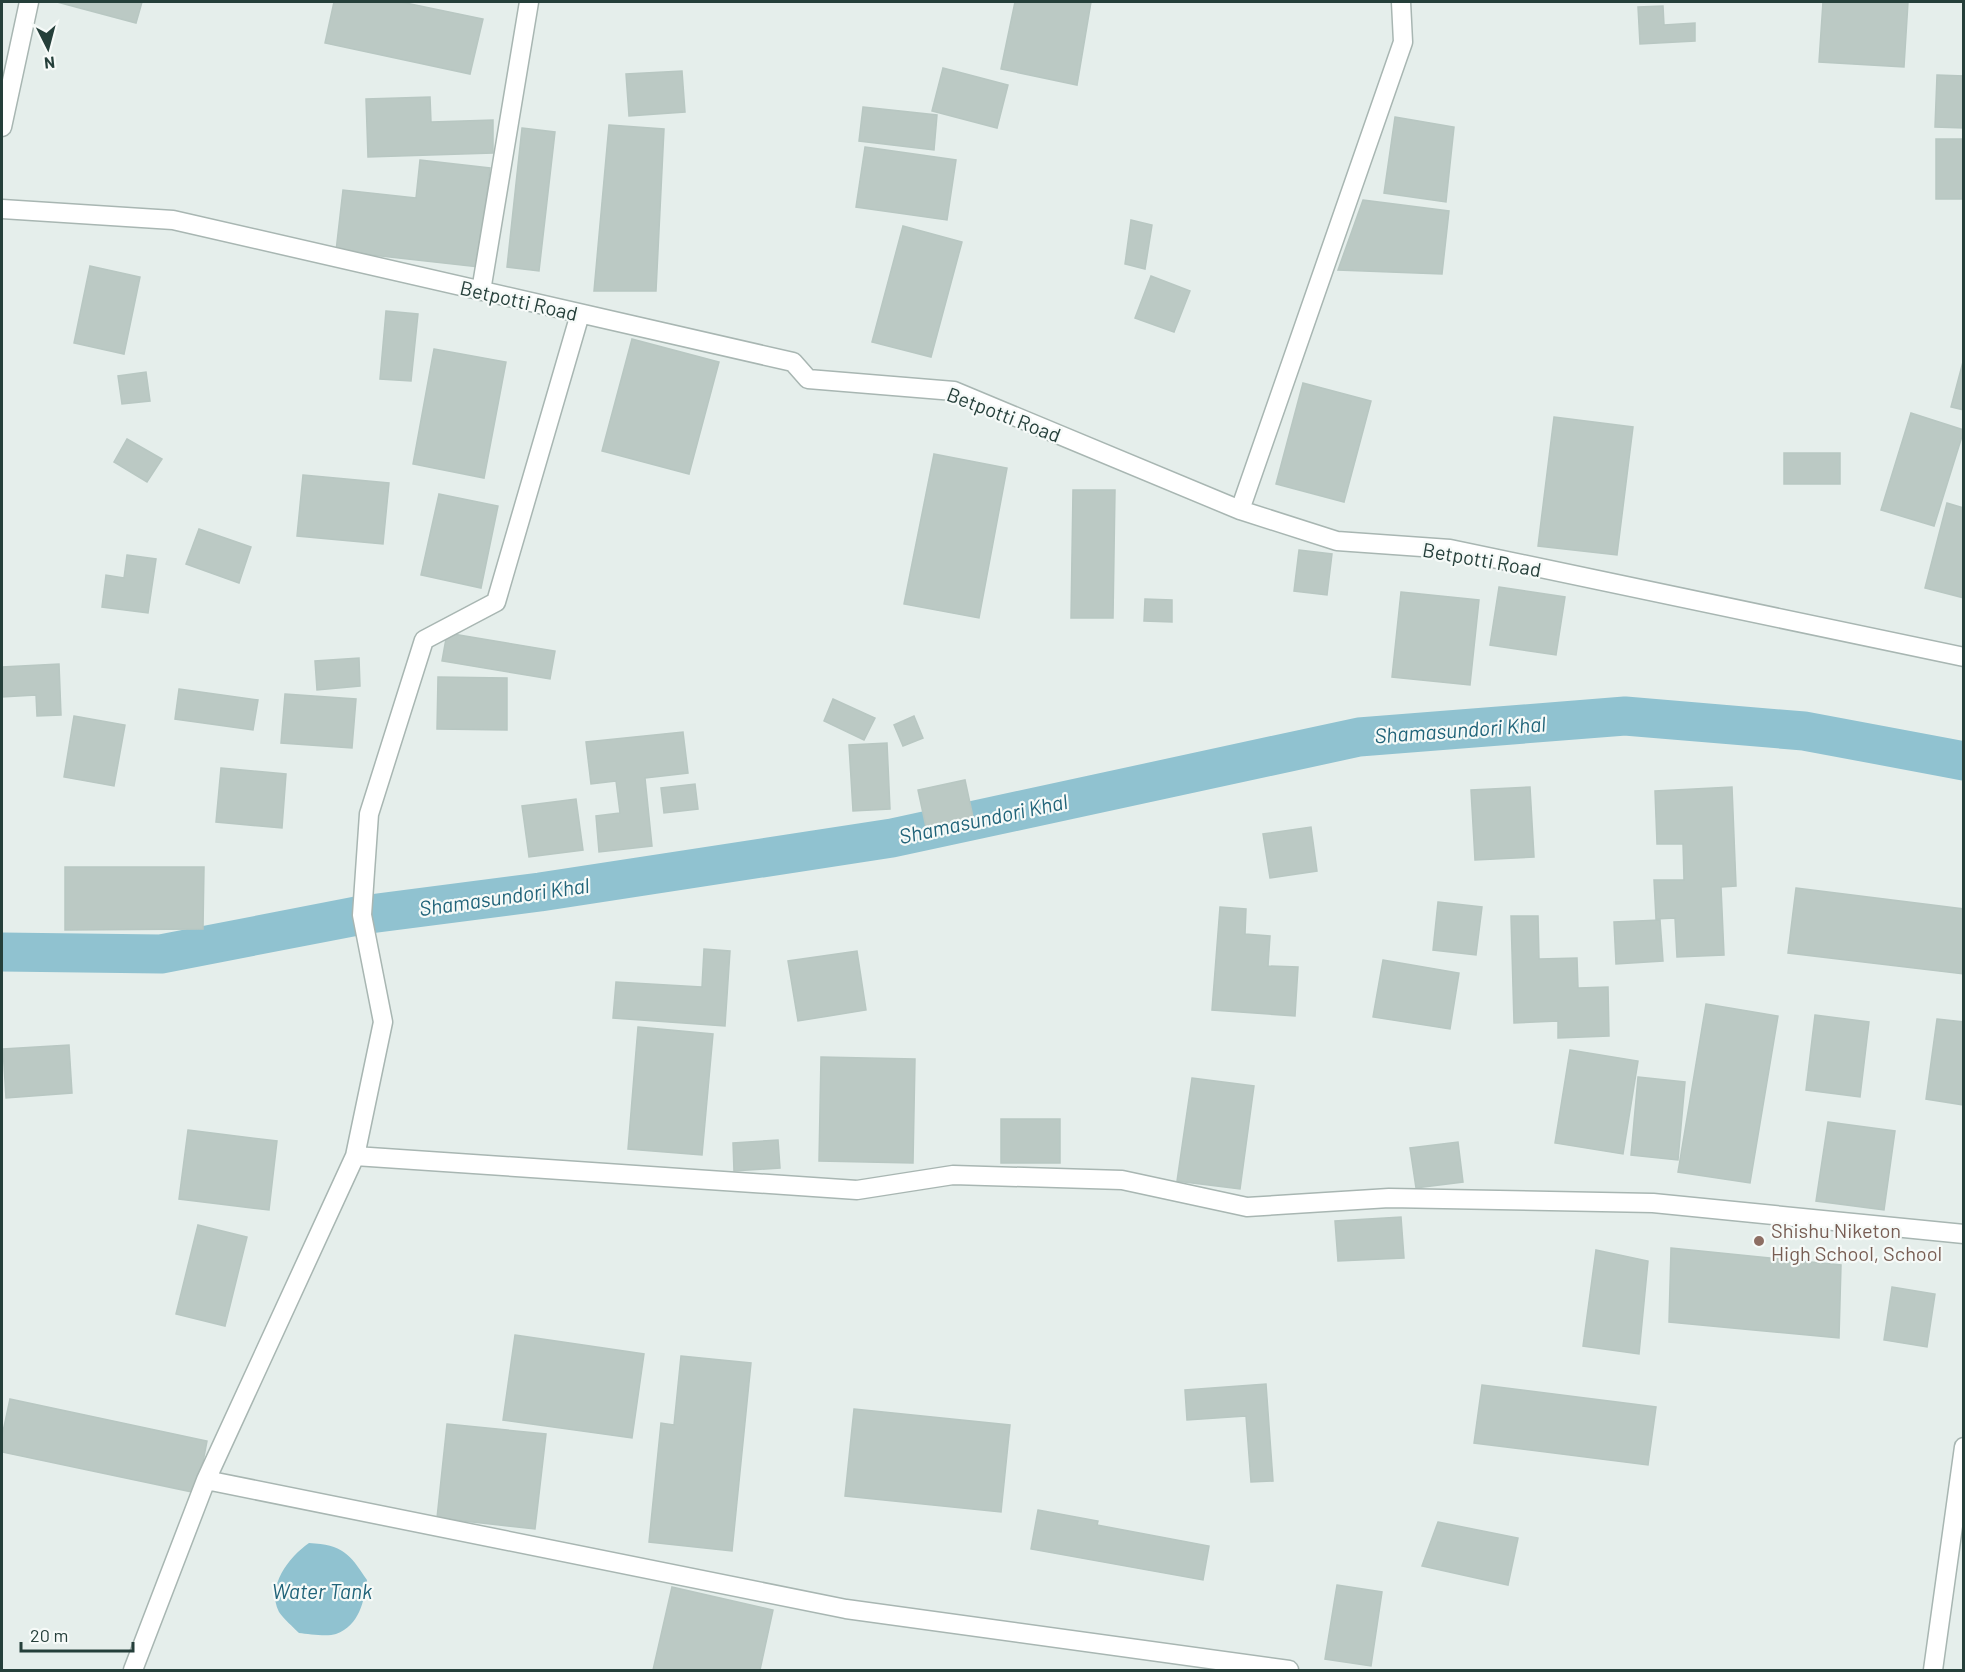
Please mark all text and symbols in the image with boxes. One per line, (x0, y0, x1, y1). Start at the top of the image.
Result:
north arrow (18, 18, 78, 78)
text: N (43, 53, 56, 73)
street label: Betpotti Road (458, 275, 580, 325)
street label: Betpotti Road (944, 381, 1064, 447)
street label: Betpotti Road (1421, 537, 1543, 581)
water label: Shamasundori Khal (1374, 711, 1547, 747)
water label: Shamasundori Khal (896, 788, 1070, 848)
water label: Shamasundori Khal (417, 872, 591, 920)
place label: Shishu Niketon High School, School (1771, 1218, 1942, 1265)
marker: Shishu Niketon High School, School (1752, 1234, 1766, 1248)
water label: Water Tank (272, 1578, 373, 1603)
scale bar (21, 1615, 134, 1653)
text: 20 m (30, 1624, 68, 1646)

